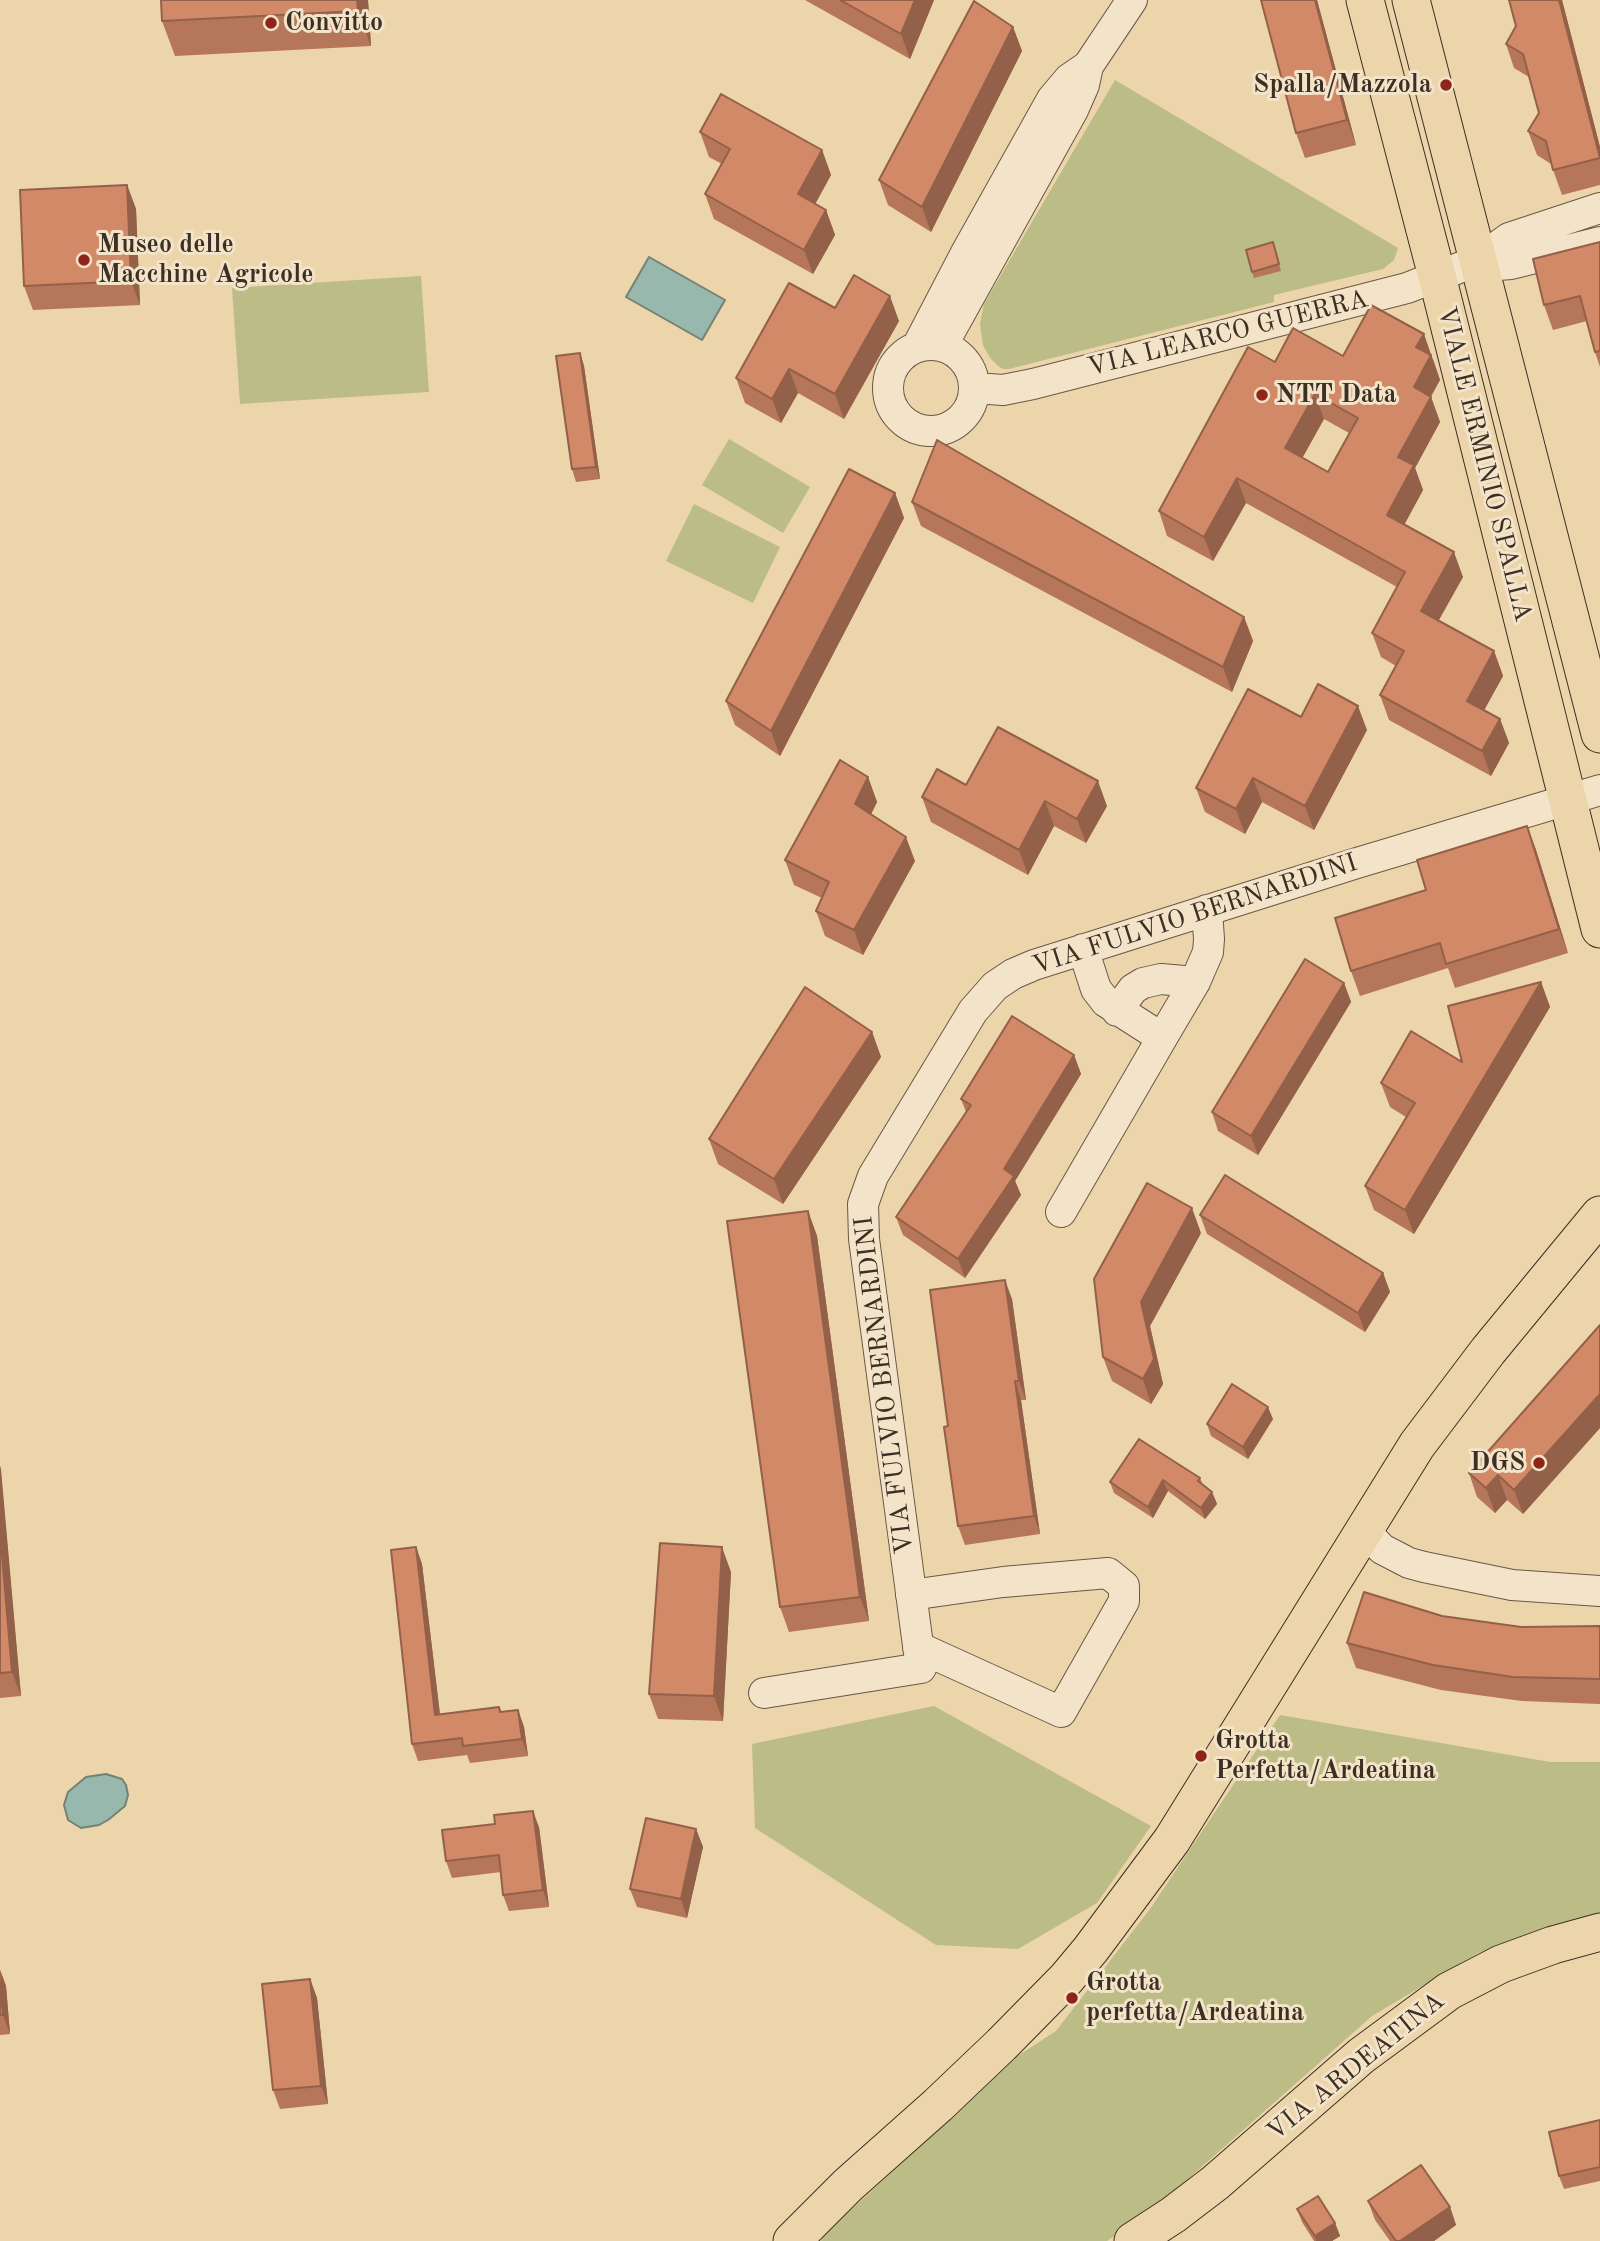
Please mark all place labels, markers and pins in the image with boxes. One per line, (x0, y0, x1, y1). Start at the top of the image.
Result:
place label: Convitto (285, 7, 383, 39)
marker: Convitto (263, 15, 279, 31)
place label: Spalla/Mazzola (1253, 69, 1432, 101)
marker: Spalla/Mazzola (1438, 77, 1454, 93)
place label: Museo delle Macchine Agricole (98, 229, 313, 290)
marker: Museo delle Macchine Agricole (76, 252, 92, 268)
place label: NTT Data (1276, 379, 1397, 411)
marker: NTT Data (1254, 387, 1270, 403)
place label: DGS (1470, 1447, 1525, 1479)
marker: DGS (1531, 1455, 1547, 1471)
place label: Grotta Perfetta/Ardeatina (1215, 1725, 1436, 1786)
marker: Grotta Perfetta/Ardeatina (1193, 1748, 1209, 1764)
place label: Grotta perfetta/Ardeatina (1086, 1967, 1304, 2028)
marker: Grotta perfetta/Ardeatina (1064, 1990, 1080, 2006)

